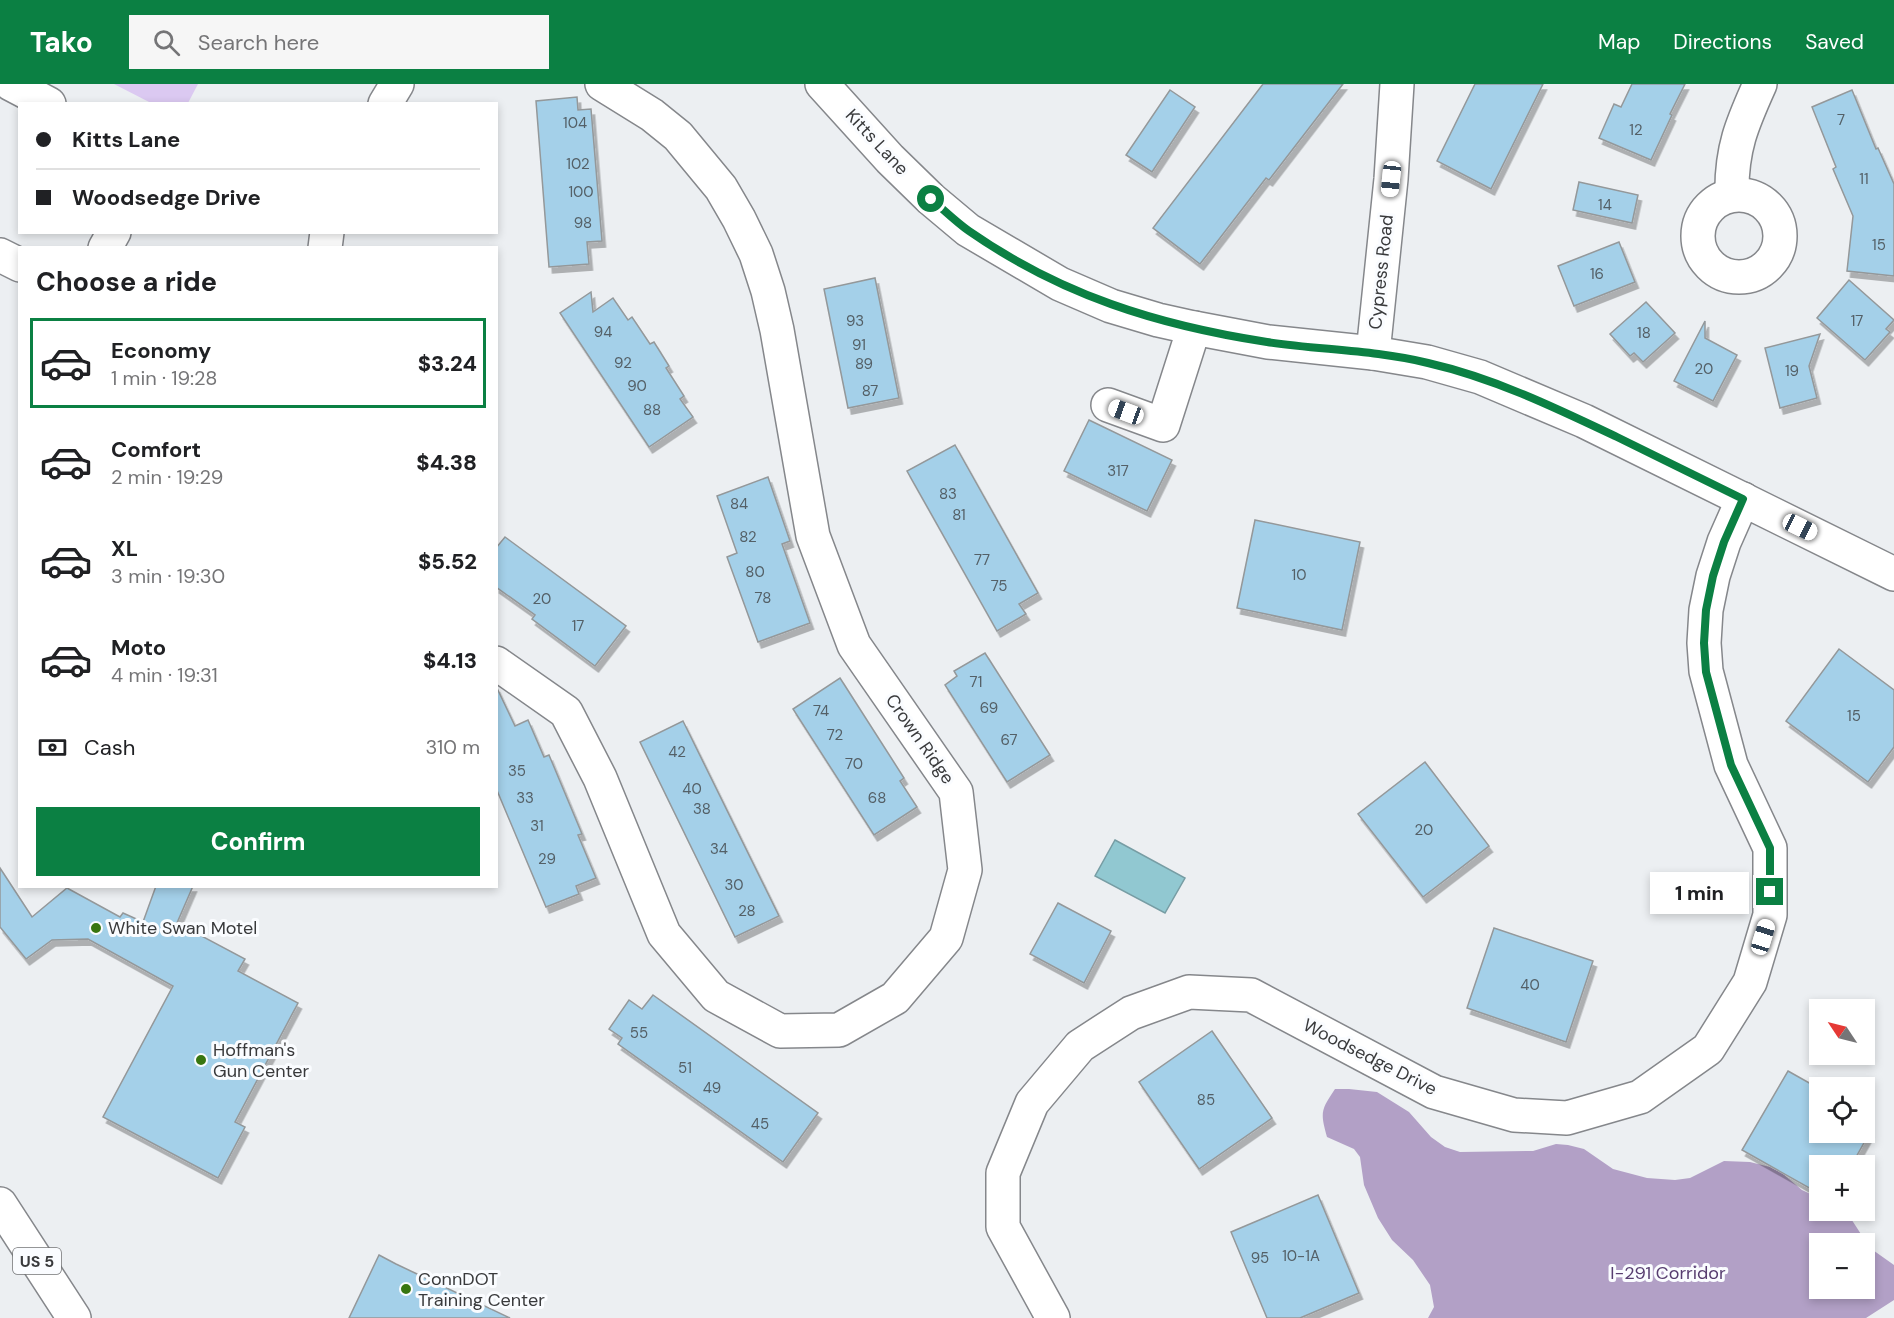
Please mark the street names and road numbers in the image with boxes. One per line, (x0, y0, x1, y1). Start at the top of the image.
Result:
street label: Kitts Lane (840, 104, 914, 180)
street label: Cypress Road (1363, 213, 1399, 331)
street label: Crown Ridge (880, 689, 960, 789)
street label: Woodsedge Drive (1299, 1013, 1441, 1101)
road number: US 5 (13, 1248, 61, 1274)

